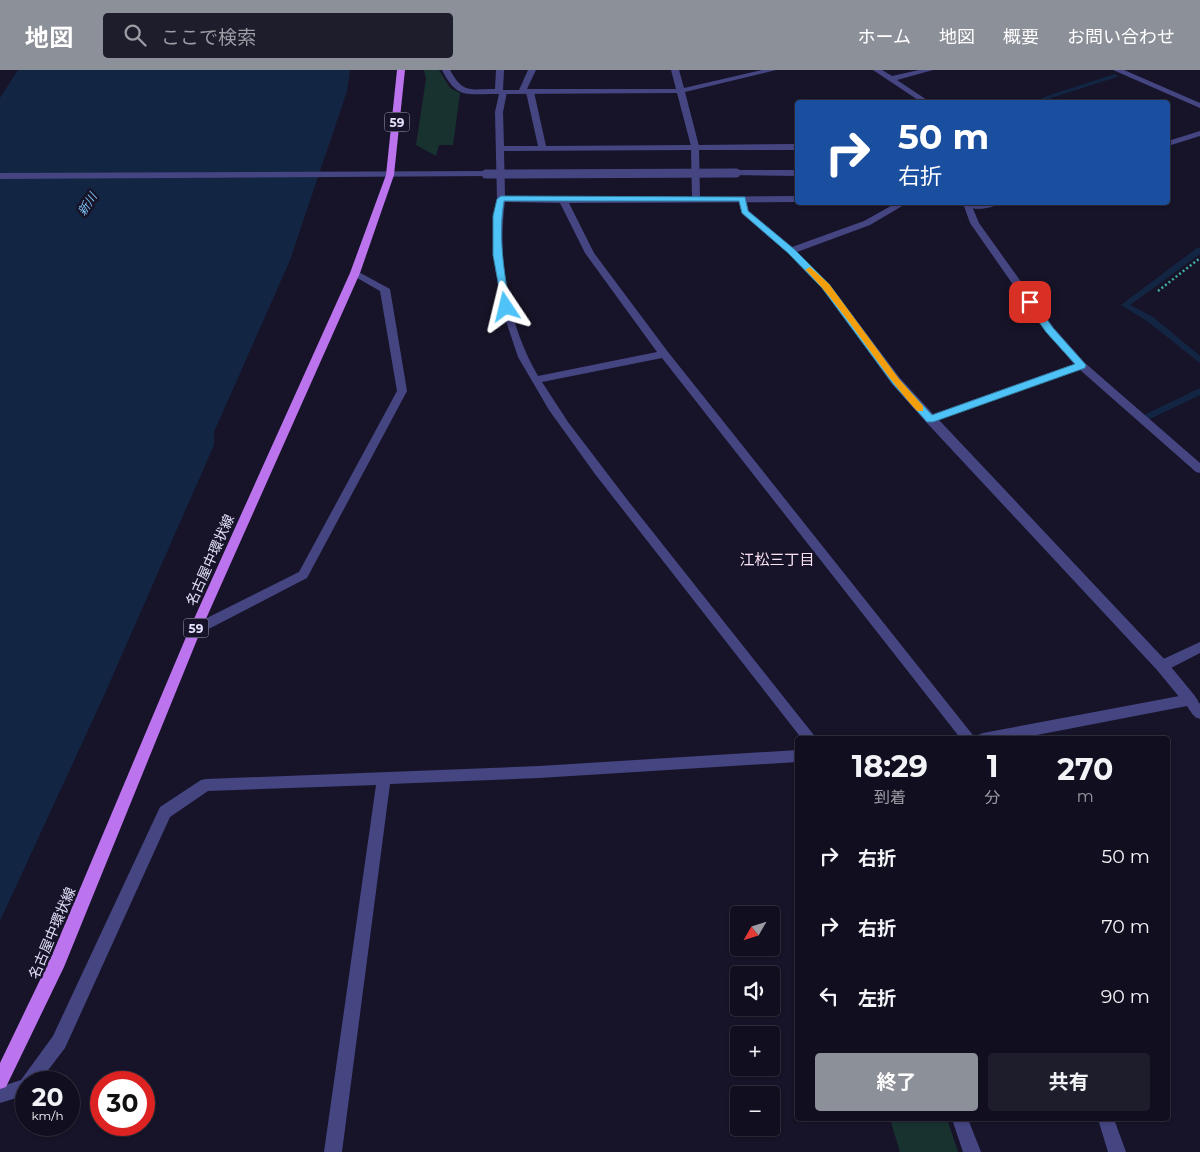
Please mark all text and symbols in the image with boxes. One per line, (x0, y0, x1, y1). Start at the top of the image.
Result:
search box (103, 13, 453, 58)
icon: search (121, 21, 149, 49)
text: 地図 (25, 23, 73, 52)
text: ここで検索 (161, 26, 256, 49)
text: ホーム (858, 26, 911, 48)
text: 地図 (939, 26, 975, 48)
text: 概要 (1003, 26, 1039, 48)
text: お問い合わせ (1067, 26, 1175, 48)
road number: 59 (384, 112, 410, 132)
text: 50 m (898, 115, 989, 158)
icon: right (815, 120, 880, 185)
text: 右折 (898, 163, 942, 190)
water label: 新川 (74, 188, 101, 218)
position arrow (479, 280, 531, 332)
pin (1009, 281, 1051, 323)
icon: arrive (1016, 288, 1044, 316)
street label: 名古屋中環状線 (182, 512, 238, 608)
district label: 江松三丁目 (739, 550, 815, 569)
road number: 59 (184, 618, 208, 638)
text: 18:29 (852, 748, 928, 785)
text: 1 (987, 748, 998, 785)
text: 270 (1057, 751, 1113, 788)
text: m (1077, 787, 1094, 806)
text: 到着 (874, 788, 906, 807)
text: 分 (985, 788, 1001, 807)
icon: right (815, 842, 843, 870)
text: 50 m (1102, 845, 1150, 868)
text: 右折 (858, 847, 896, 870)
street label: 名古屋中環状線 (25, 884, 79, 982)
north arrow (730, 906, 780, 956)
map controls (730, 906, 780, 1136)
icon: right (815, 912, 843, 940)
text: 70 m (1101, 915, 1150, 938)
text: 右折 (858, 917, 896, 940)
button: sound (730, 966, 780, 1016)
icon: left (815, 982, 843, 1010)
text: 90 m (1101, 985, 1150, 1008)
text: 左折 (858, 987, 896, 1010)
button: + (730, 1026, 780, 1076)
button: 終了 (815, 1053, 978, 1111)
button: 共有 (988, 1053, 1150, 1111)
speed limit sign: 30 (90, 1071, 155, 1136)
text: 20 (32, 1082, 63, 1112)
button: − (730, 1086, 780, 1136)
text: km/h (31, 1108, 64, 1123)

